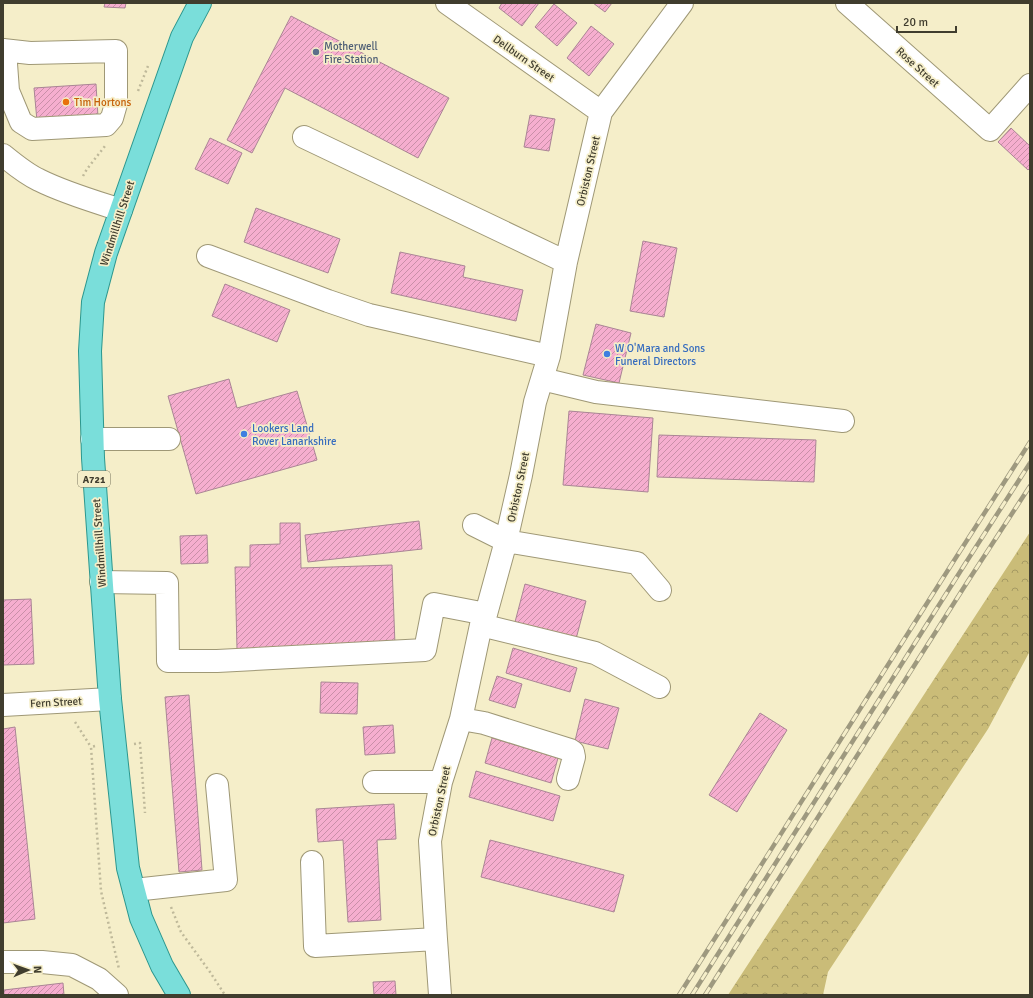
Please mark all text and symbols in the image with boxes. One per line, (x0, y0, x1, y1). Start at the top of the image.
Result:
scale bar (897, 8, 956, 34)
text: 20 m (903, 15, 928, 30)
street label: Dellburn Street (491, 32, 557, 84)
place label: Motherwell Fire Station (324, 40, 379, 66)
street label: Rose Street (893, 45, 942, 90)
marker: Motherwell Fire Station (311, 47, 321, 57)
place label: Tim Hortons (74, 96, 131, 109)
marker: Tim Hortons (61, 97, 71, 107)
street label: Orbiston Street (574, 135, 603, 207)
street label: Windmillhill Street (98, 179, 137, 267)
place label: W O'Mara and Sons Funeral Directors (615, 342, 705, 368)
marker: W O'Mara and Sons Funeral Directors (602, 349, 612, 359)
place label: Lookers Land Rover Lanarkshire (252, 422, 336, 448)
marker: Lookers Land Rover Lanarkshire (239, 429, 249, 439)
street label: Orbiston Street (505, 451, 532, 523)
road number: A721 (78, 471, 110, 487)
street label: Windmillhill Street (90, 498, 109, 588)
street label: Fern Street (30, 695, 83, 710)
street label: Orbiston Street (426, 765, 453, 837)
north arrow (8, 950, 48, 990)
text: N (31, 966, 44, 974)

